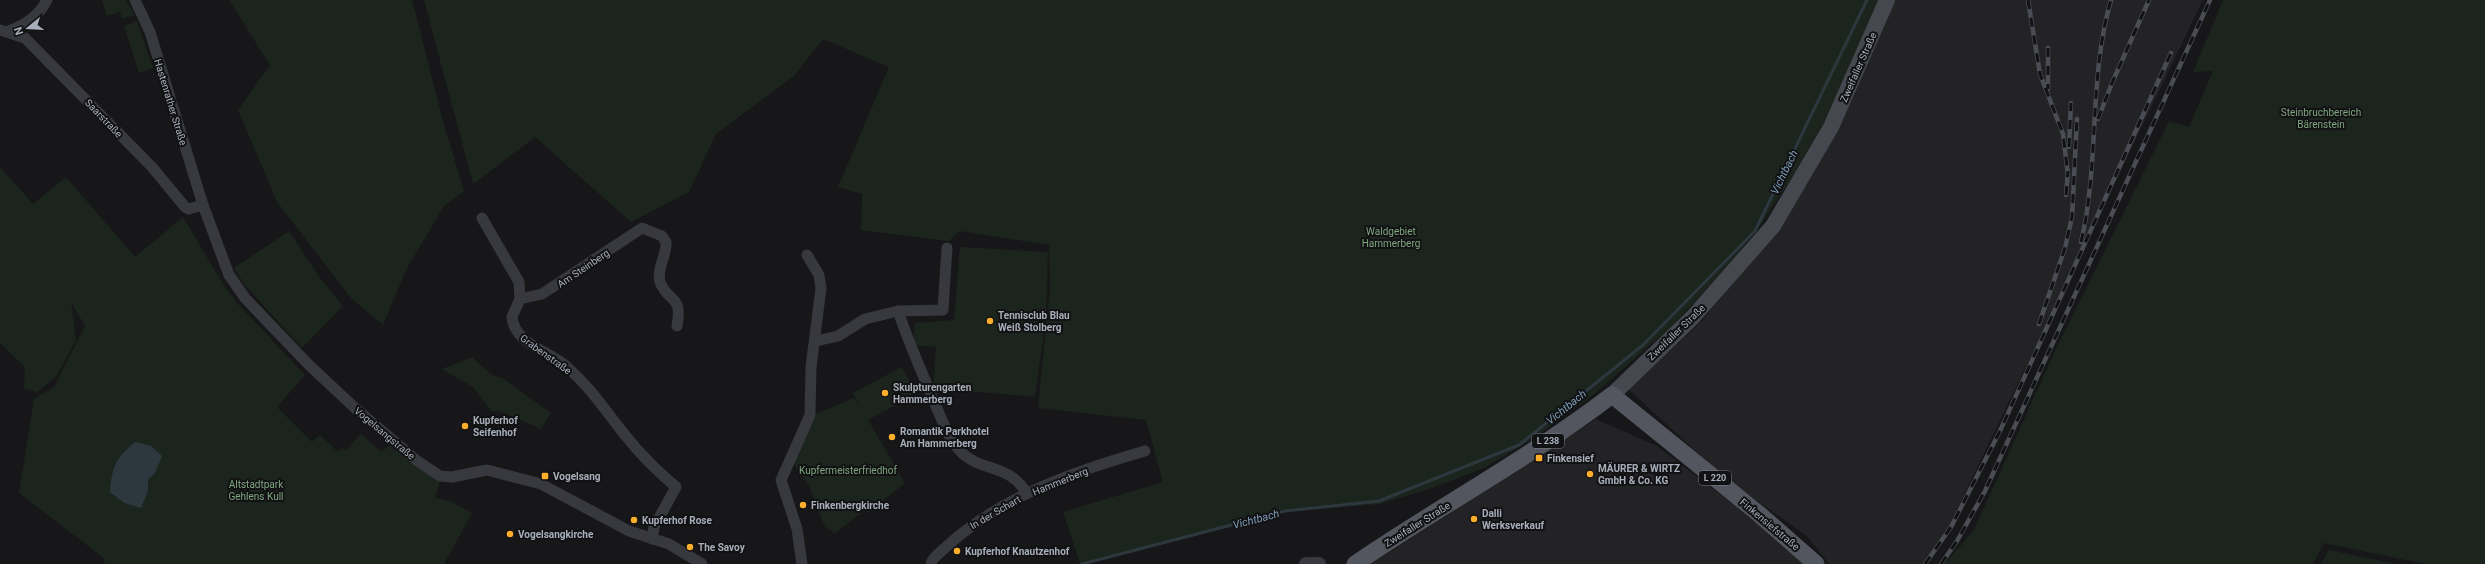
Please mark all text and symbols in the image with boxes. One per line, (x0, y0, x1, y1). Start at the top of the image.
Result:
north arrow (8, 8, 48, 48)
text: N (12, 25, 26, 37)
street label: Zweifaller Straße (1838, 31, 1879, 104)
street label: Hastenrather Straße (152, 58, 189, 147)
street label: Saarstraße (83, 97, 124, 140)
park label: Steinbruchbereich Bärenstein (2281, 107, 2361, 130)
water label: Vichtbach (1768, 148, 1801, 196)
park label: Waldgebiet Hammerberg (1362, 226, 1420, 249)
street label: Am Steinberg (555, 247, 611, 290)
street label: Zweifaller Straße (1645, 302, 1707, 362)
place label: Tennisclub Blau Weiß Stolberg (998, 310, 1070, 333)
marker: Tennisclub Blau Weiß Stolberg (985, 316, 995, 326)
street label: Grabenstraße (518, 332, 573, 377)
place label: Skulpturengarten Hammerberg (893, 382, 972, 405)
water label: Vichtbach (1544, 387, 1589, 427)
marker: Skulpturengarten Hammerberg (880, 388, 890, 398)
street label: Vogelsangstraße (352, 405, 417, 462)
place label: Kupferhof Seifenhof (473, 415, 518, 438)
marker: Kupferhof Seifenhof (460, 421, 470, 431)
place label: Romantik Parkhotel Am Hammerberg (900, 426, 989, 449)
marker: Romantik Parkhotel Am Hammerberg (887, 432, 897, 442)
road number: L 238 (1532, 434, 1564, 448)
marker: Finkensief (1534, 453, 1544, 463)
place label: Finkensief (1547, 453, 1594, 464)
place label: MÄURER & WIRTZ GmbH & Co. KG (1598, 461, 1680, 486)
park label: Kupfermeisterfriedhof (799, 465, 898, 476)
street label: Hammerberg (1031, 465, 1089, 498)
marker: MÄURER & WIRTZ GmbH & Co. KG (1585, 469, 1595, 479)
marker: Vogelsang (540, 471, 550, 481)
place label: Vogelsang (553, 471, 601, 482)
road number: L 220 (1699, 471, 1731, 485)
park label: Altstadtpark Gehlens Kull (228, 479, 284, 502)
street label: In der Schart (968, 494, 1022, 531)
street label: Finkensiefstraße (1738, 496, 1802, 552)
marker: Finkenbergkirche (798, 500, 808, 510)
place label: Finkenbergkirche (811, 500, 890, 511)
street label: Zweifaller Straße (1382, 500, 1452, 549)
water label: Vichtbach (1231, 507, 1281, 532)
place label: Dalli Werksverkauf (1482, 508, 1544, 531)
marker: Dalli Werksverkauf (1469, 514, 1479, 524)
marker: Kupferhof Rose (629, 515, 639, 525)
place label: Kupferhof Rose (642, 515, 712, 526)
marker: Vogelsangkirche (505, 529, 515, 539)
place label: Vogelsangkirche (518, 529, 594, 540)
marker: The Savoy (685, 542, 695, 552)
place label: The Savoy (698, 542, 746, 553)
marker: Kupferhof Knautzenhof (952, 546, 962, 556)
place label: Kupferhof Knautzenhof (965, 546, 1070, 557)

